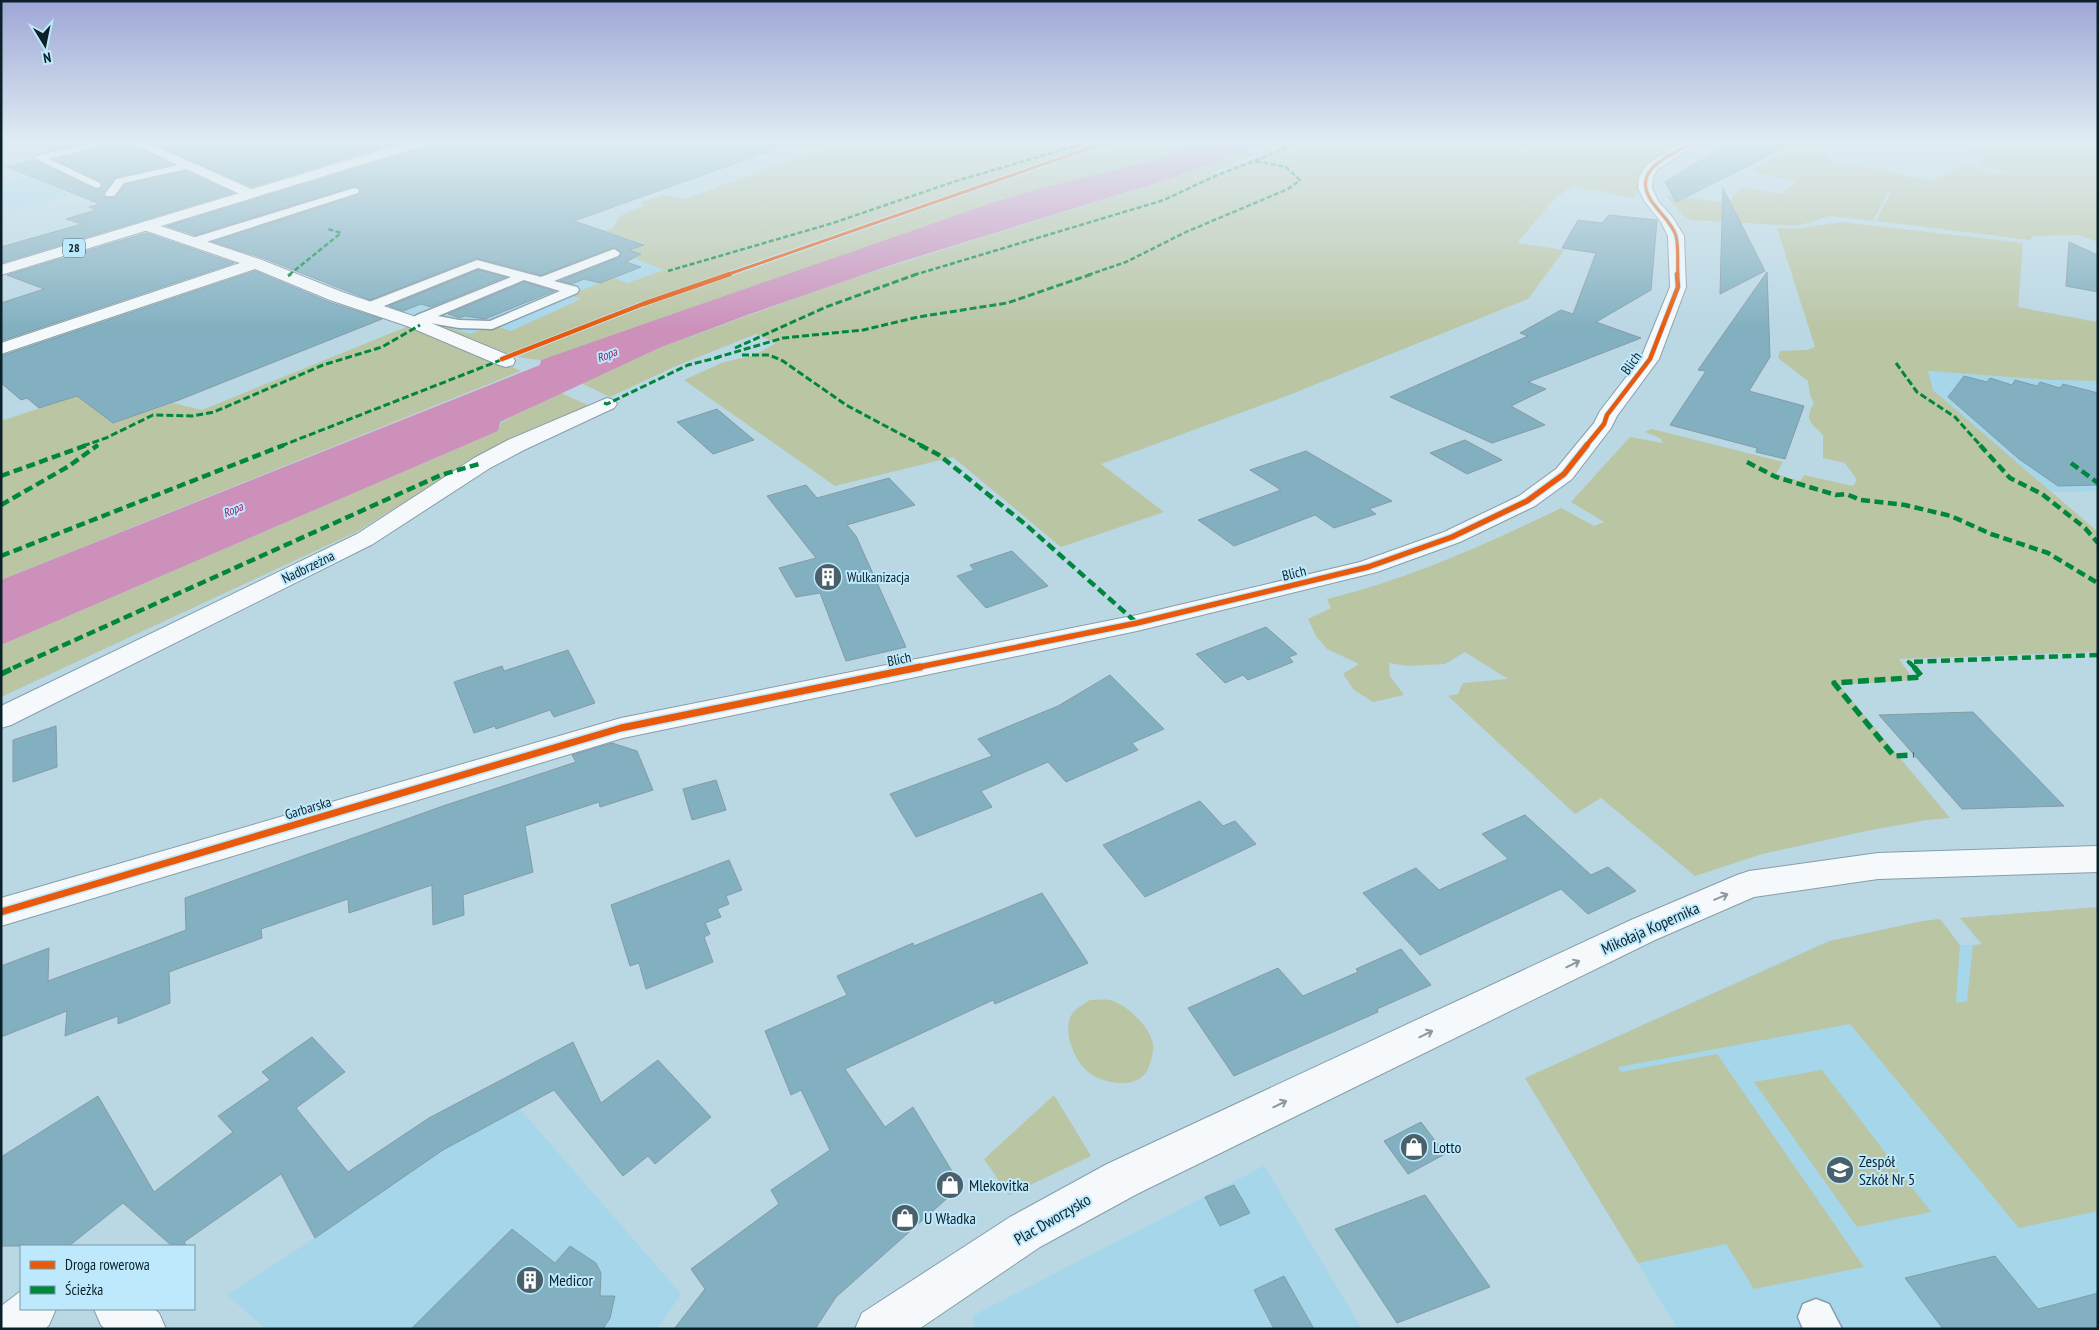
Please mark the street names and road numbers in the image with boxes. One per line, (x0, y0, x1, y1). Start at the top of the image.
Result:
road number: 28 (63, 238, 85, 258)
street label: Blich (1617, 348, 1645, 378)
street label: Nadbrzeżna (279, 547, 337, 587)
street label: Blich (1280, 561, 1308, 585)
street label: Blich (885, 648, 913, 670)
street label: Garbarska (283, 792, 333, 824)
street label: Mikołaja Kopernika (1598, 897, 1702, 959)
street label: Plac Dworzysko (1010, 1189, 1094, 1249)

